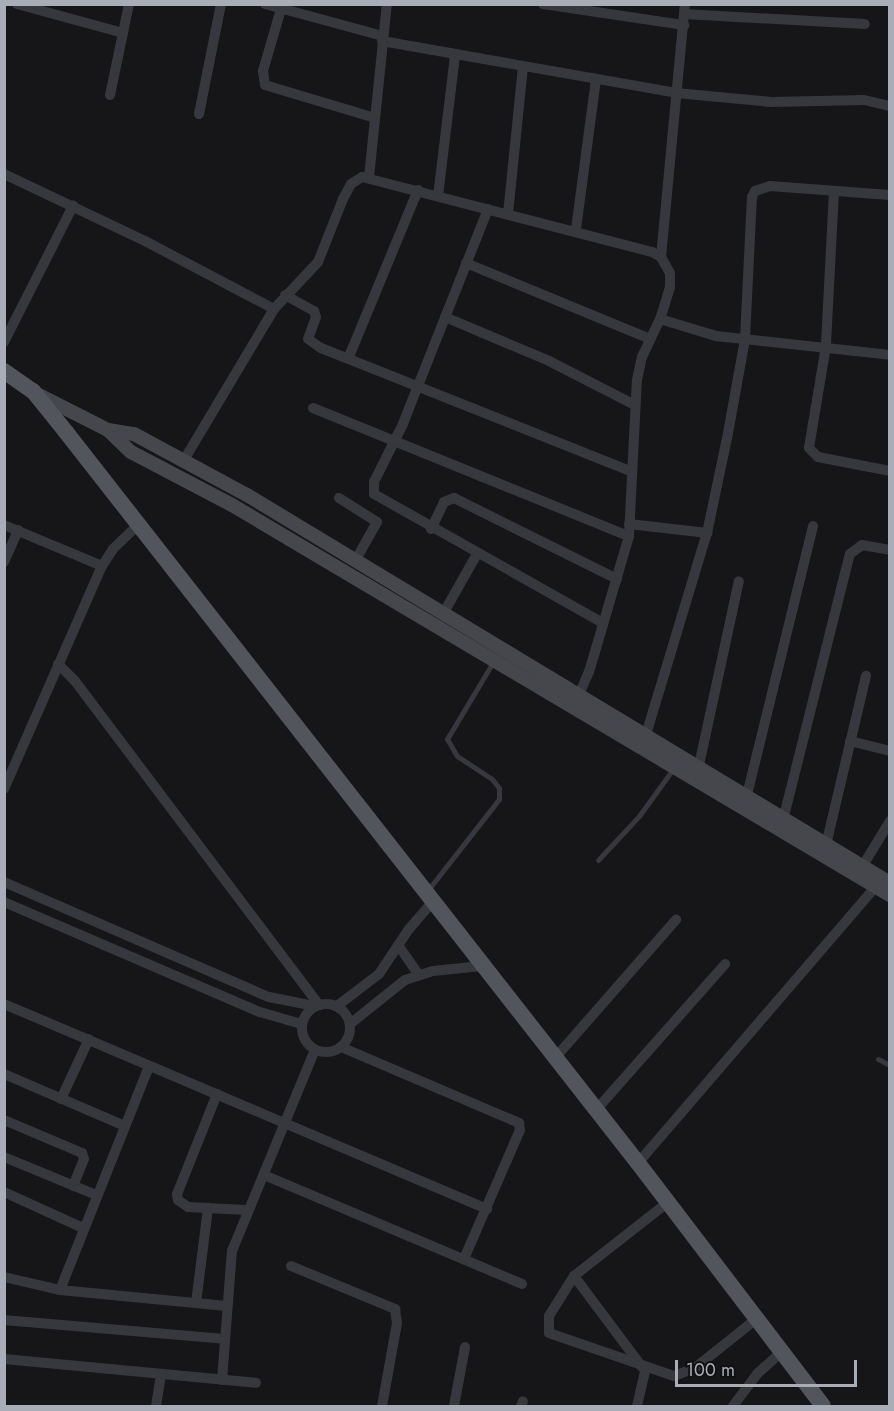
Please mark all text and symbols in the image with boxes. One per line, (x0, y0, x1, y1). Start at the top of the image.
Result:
scale bar (678, 1348, 860, 1386)
text: 100 m (686, 1357, 735, 1383)

